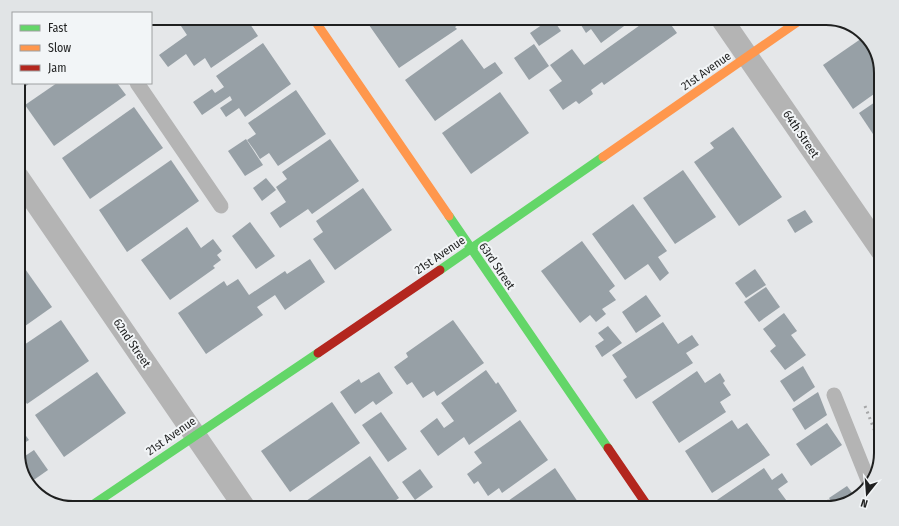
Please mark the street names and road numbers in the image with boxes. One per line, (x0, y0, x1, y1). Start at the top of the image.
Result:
street label: 21st Avenue (678, 49, 734, 93)
street label: 64th Street (780, 108, 822, 160)
street label: 21st Avenue (412, 233, 468, 277)
street label: 63rd Street (476, 240, 518, 292)
street label: 62nd Street (110, 316, 154, 370)
street label: 21st Avenue (143, 414, 199, 458)

